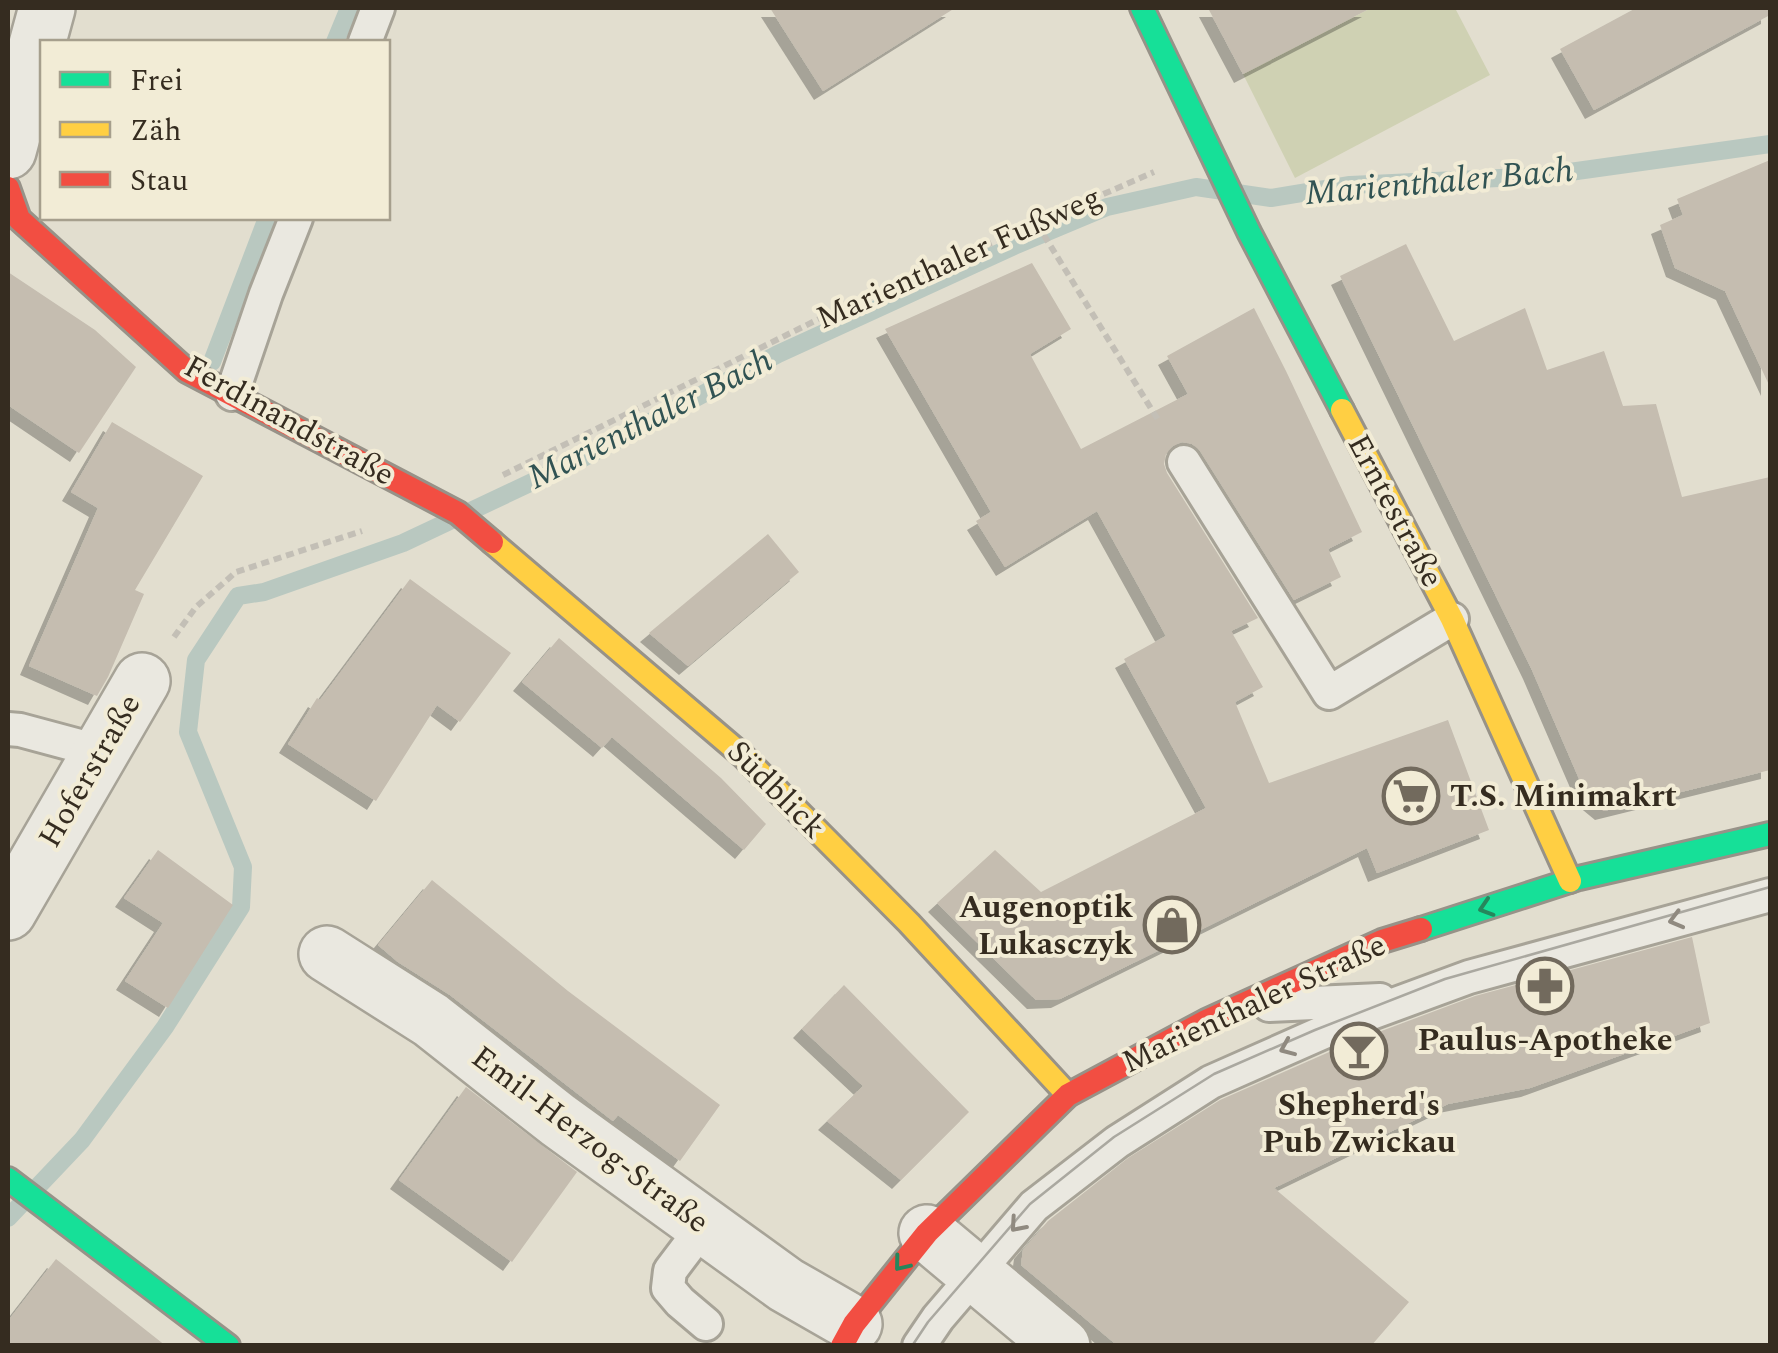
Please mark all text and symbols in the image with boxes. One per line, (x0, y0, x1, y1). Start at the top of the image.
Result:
legend (40, 40, 390, 220)
text: Frei (130, 58, 183, 104)
text: Zäh (130, 108, 181, 154)
water label: Marienthaler Bach (1303, 144, 1575, 220)
text: Stau (130, 158, 188, 204)
street label: Marienthaler Fußweg (808, 173, 1110, 343)
water label: Marienthaler Bach (518, 334, 782, 504)
street label: Ferdinandstraße (175, 343, 403, 499)
street label: Erntestraße (1334, 425, 1456, 597)
street label: Hoferstraße (26, 685, 154, 857)
street label: Südblick (715, 729, 837, 851)
supermarket icon: T.S. Minimakrt (1381, 766, 1441, 826)
place label: T.S. Minimakrt (1450, 772, 1677, 821)
place label: Augenoptik Lukasczyk (959, 883, 1134, 969)
shop icon: Augenoptik Lukasczyk (1142, 895, 1202, 955)
one-way arrow (1478, 896, 1495, 916)
one-way arrow (1668, 908, 1685, 929)
street label: Marienthaler Straße (1114, 921, 1394, 1087)
pharmacy icon: Paulus-Apotheke (1515, 956, 1575, 1016)
place label: Paulus-Apotheke (1417, 1016, 1673, 1065)
bar icon: Shepherd's Pub Zwickau (1329, 1021, 1389, 1081)
street label: Emil-Herzog-Straße (460, 1034, 720, 1246)
one-way arrow (1279, 1036, 1297, 1056)
place label: Shepherd's Pub Zwickau (1262, 1081, 1456, 1167)
one-way arrow (1011, 1214, 1029, 1232)
one-way arrow (896, 1253, 913, 1271)

